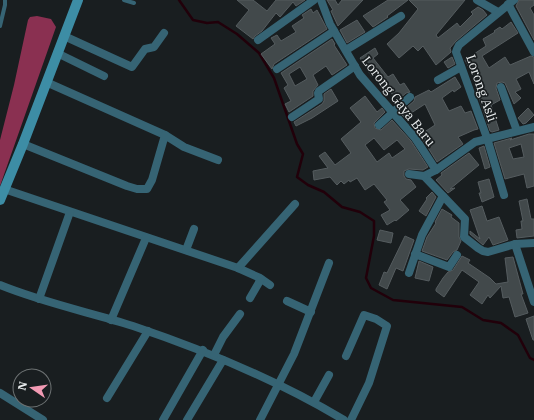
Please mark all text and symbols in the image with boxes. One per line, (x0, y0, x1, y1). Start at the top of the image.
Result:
street label: Lorong Asli (462, 52, 501, 124)
street label: Lorong Gaya Baru (358, 53, 439, 150)
north arrow (12, 368, 52, 408)
text: N (14, 380, 30, 392)

